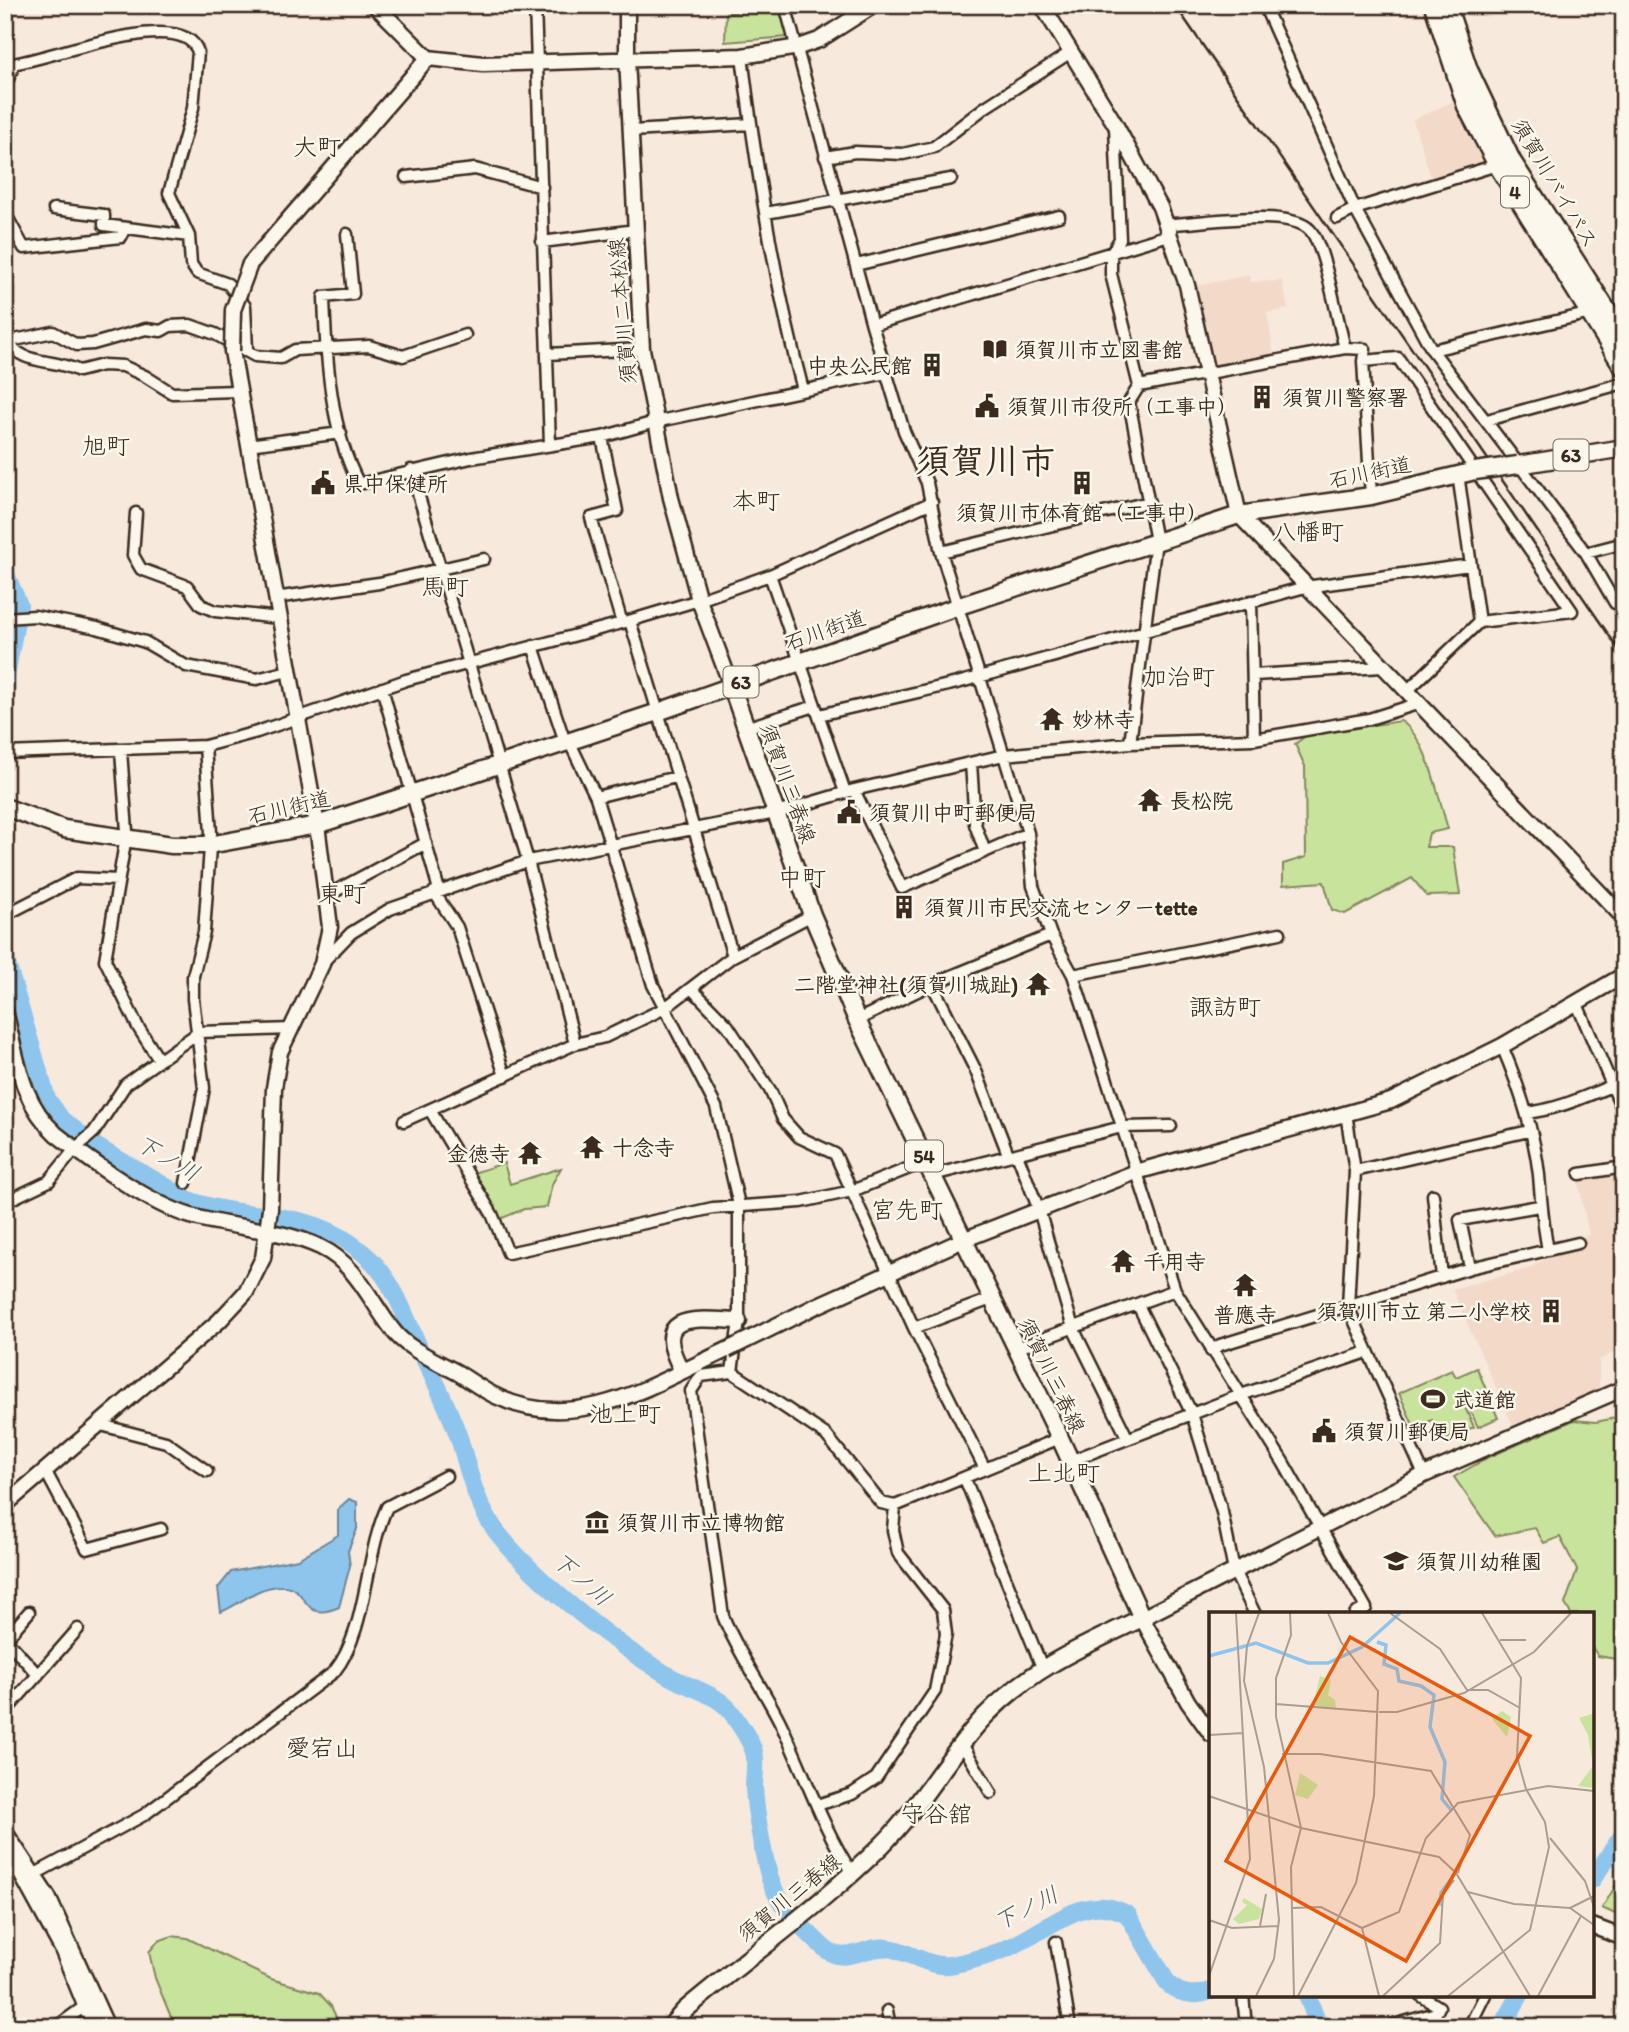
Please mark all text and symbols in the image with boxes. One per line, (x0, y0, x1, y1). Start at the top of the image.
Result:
street label: 須賀川バイパス (1507, 114, 1603, 252)
district label: 大町 (293, 132, 341, 161)
road number: 4 (1501, 176, 1529, 208)
street label: 須賀川二本松線 (603, 237, 641, 385)
library icon: 須賀川市立図書館 (981, 335, 1009, 363)
place label: 須賀川市立図書館 (1015, 337, 1183, 362)
building icon: 中央公民館 (918, 351, 946, 379)
place label: 中央公民館 (807, 353, 912, 378)
building icon: 須賀川警察署 (1248, 383, 1276, 411)
place label: 須賀川警察署 (1282, 385, 1408, 410)
public building icon: 須賀川市役所（工事中） (973, 392, 1001, 420)
place label: 須賀川市役所（工事中） (1007, 394, 1238, 419)
district label: 旭町 (82, 431, 130, 460)
district label: 須賀川市 (915, 440, 1055, 482)
road number: 63 (1554, 440, 1588, 470)
street label: 石川街道 (1326, 451, 1414, 493)
public building icon: 県中保健所 (309, 469, 337, 497)
building icon: 須賀川市体育館（工事中） (1068, 469, 1096, 497)
place label: 県中保健所 (343, 471, 448, 496)
district label: 本町 (732, 486, 780, 515)
place label: 須賀川市体育館（工事中） (956, 500, 1208, 525)
district label: 八幡町 (1272, 517, 1344, 546)
district label: 馬町 (421, 572, 469, 601)
street label: 石川街道 (781, 605, 869, 655)
district label: 加治町 (1143, 662, 1215, 691)
road number: 63 (724, 666, 758, 698)
temple icon: 妙林寺 (1038, 705, 1066, 733)
place label: 妙林寺 (1072, 707, 1135, 732)
street label: 須賀川三春線 (755, 720, 821, 846)
street label: 石川街道 (245, 785, 333, 829)
temple icon: 長松院 (1136, 786, 1164, 814)
place label: 長松院 (1170, 788, 1233, 813)
public building icon: 須賀川中町郵便局 (835, 798, 863, 826)
place label: 須賀川中町郵便局 (869, 800, 1037, 825)
district label: 中町 (778, 863, 826, 892)
district label: 東町 (318, 879, 366, 908)
building icon: 須賀川市民交流センターtette (890, 893, 918, 921)
place label: 須賀川市民交流センターtette (924, 895, 1198, 920)
temple icon: 二階堂神社(須賀川城趾) (1024, 970, 1052, 998)
place label: 二階堂神社(須賀川城趾) (794, 972, 1018, 998)
district label: 諏訪町 (1189, 992, 1261, 1021)
water label: 下ノ川 (131, 1129, 205, 1187)
temple icon: 十念寺 (578, 1133, 606, 1161)
place label: 十念寺 (612, 1135, 675, 1160)
temple icon: 金徳寺 (516, 1139, 544, 1167)
road number: 54 (905, 1140, 943, 1172)
place label: 金徳寺 (447, 1141, 510, 1166)
district label: 宮先町 (871, 1195, 943, 1224)
temple icon: 千用寺 (1109, 1247, 1137, 1275)
place label: 千用寺 (1143, 1249, 1206, 1274)
temple icon: 普應寺 (1231, 1271, 1259, 1299)
building icon: 須賀川市立 第二小学校 (1537, 1297, 1565, 1325)
place label: 須賀川市立 第二小学校 (1316, 1299, 1531, 1324)
place label: 普應寺 (1214, 1302, 1277, 1327)
street label: 須賀川三春線 (1013, 1313, 1091, 1437)
sports icon: 武道館 (1419, 1385, 1447, 1413)
place label: 武道館 (1453, 1387, 1516, 1412)
district label: 池上町 (589, 1399, 661, 1428)
public building icon: 須賀川郵便局 (1310, 1417, 1338, 1445)
place label: 須賀川郵便局 (1344, 1419, 1470, 1444)
district label: 上北町 (1028, 1458, 1100, 1487)
museum icon: 須賀川市立博物館 (583, 1508, 611, 1536)
place label: 須賀川市立博物館 (617, 1510, 785, 1535)
water label: 下ノ川 (547, 1546, 617, 1612)
school or university icon: 須賀川幼稚園 (1382, 1547, 1410, 1575)
place label: 須賀川幼稚園 (1416, 1549, 1542, 1574)
inset map (1209, 1612, 1594, 1997)
district label: 愛宕山 (286, 1733, 358, 1762)
district label: 守谷舘 (900, 1799, 972, 1828)
street label: 須賀川三春線 (732, 1848, 846, 1946)
water label: 下ノ川 (989, 1880, 1063, 1936)

